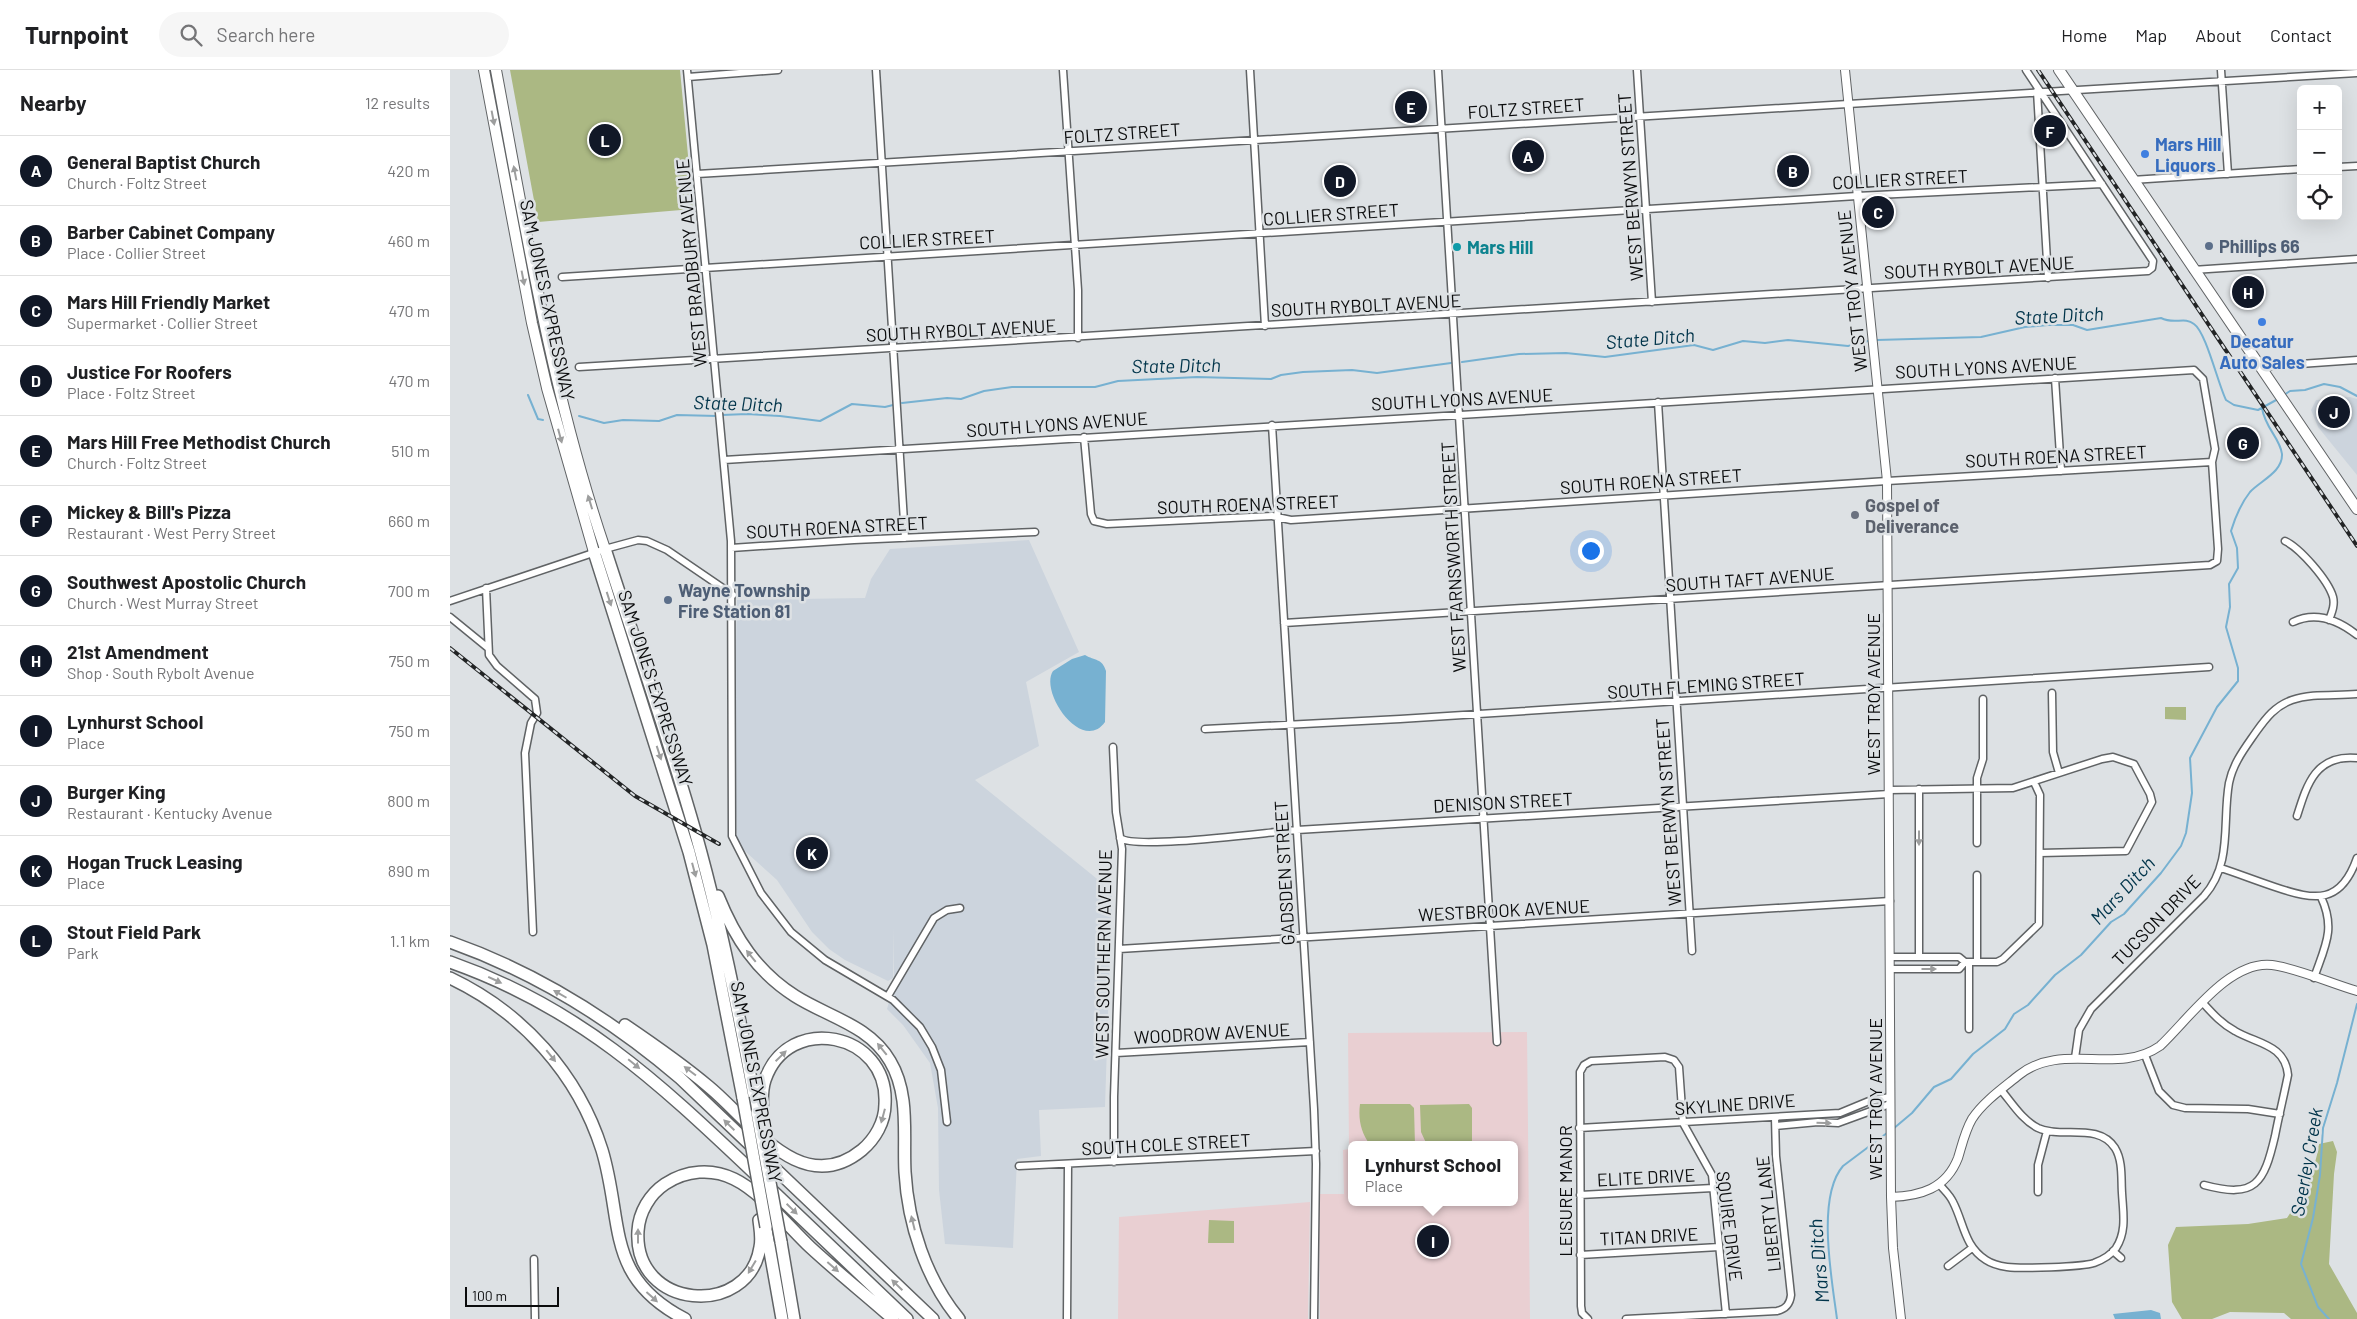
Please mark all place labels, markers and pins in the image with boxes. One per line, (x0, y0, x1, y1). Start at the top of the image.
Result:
pin: E (1395, 88, 1427, 126)
pin: F (2034, 112, 2066, 150)
pin: L (589, 121, 621, 159)
place label: Mars Hill Liquors (2155, 133, 2221, 176)
pin: A (1512, 137, 1544, 175)
marker: Mars Hill Liquors (2139, 148, 2151, 160)
pin: B (1777, 152, 1809, 190)
pin: D (1324, 162, 1356, 200)
pin: C (1862, 193, 1894, 231)
place label: Phillips 66 (2219, 235, 2300, 257)
place label: Mars Hill (1467, 236, 1533, 258)
marker: Phillips 66 (2203, 240, 2215, 252)
marker: Mars Hill (1451, 241, 1463, 253)
pin: H (2232, 273, 2264, 311)
marker: Decatur Auto Sales (2256, 316, 2268, 328)
place label: Decatur Auto Sales (2219, 330, 2305, 373)
pin: J (2318, 393, 2350, 431)
pin: G (2227, 424, 2259, 462)
place label: Gospel of Deliverance (1865, 494, 1959, 537)
marker: Gospel of Deliverance (1849, 509, 1861, 521)
place label: Wayne Township Fire Station 81 (678, 579, 810, 622)
marker: Wayne Township Fire Station 81 (662, 594, 674, 606)
pin: K (796, 834, 828, 872)
pin: I (1417, 1222, 1449, 1260)

